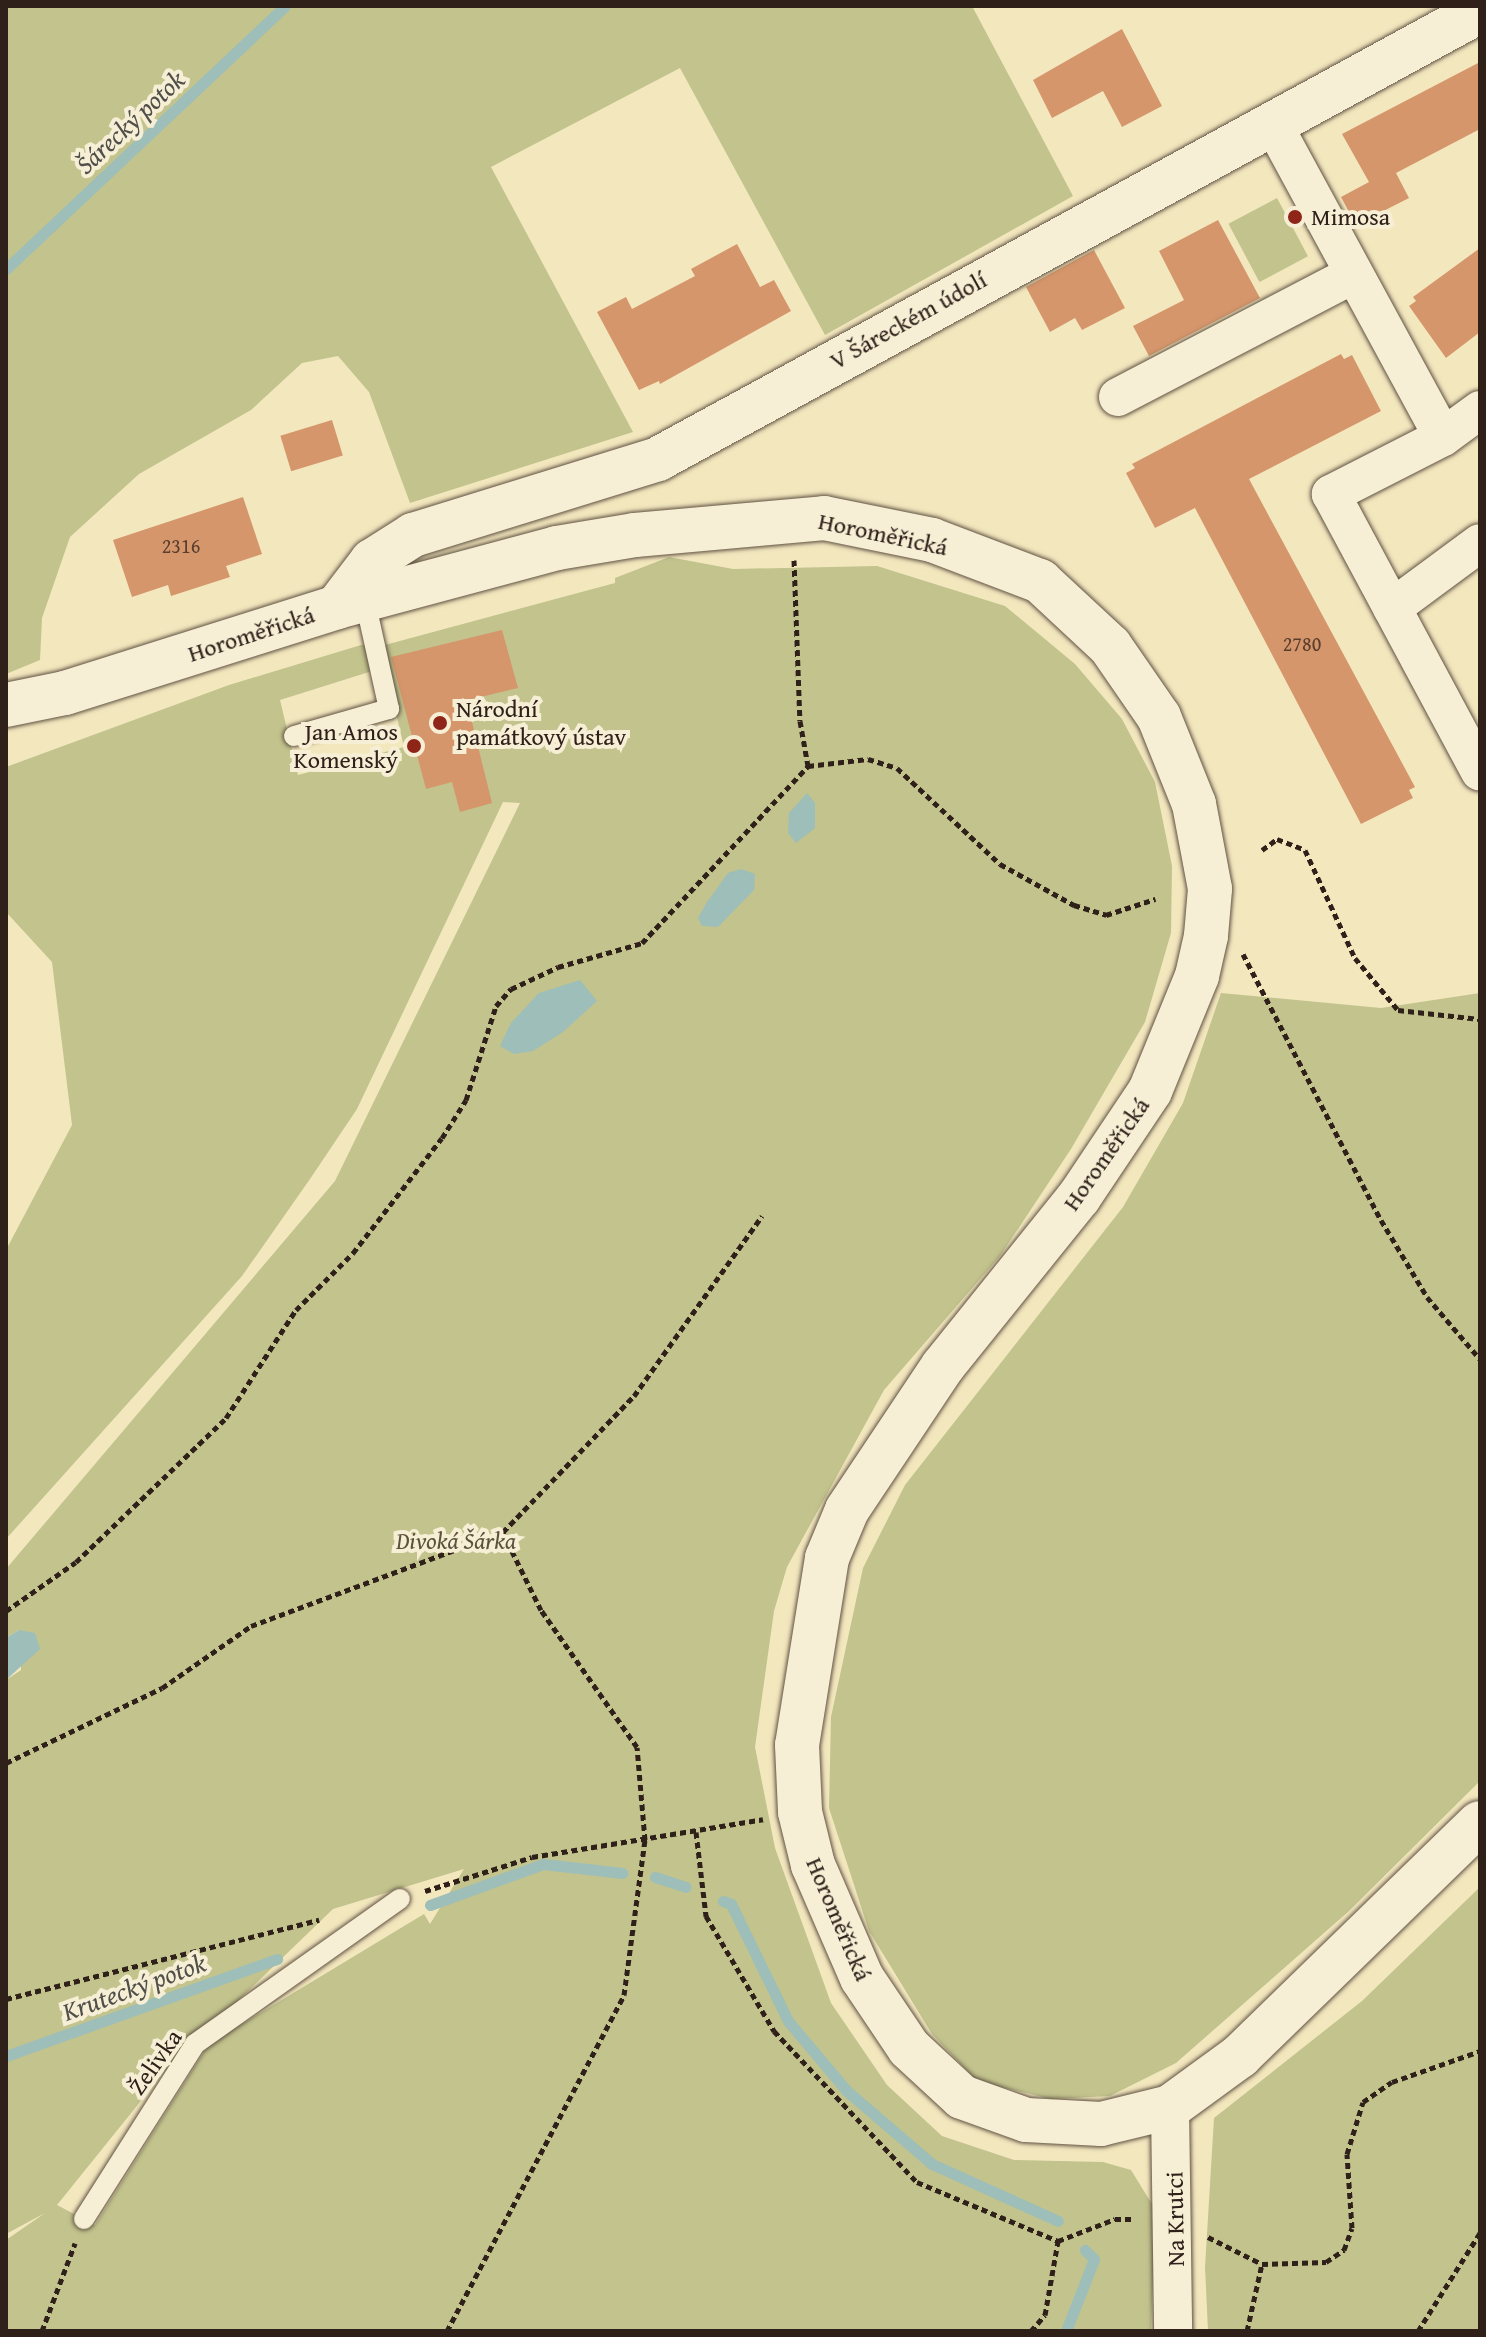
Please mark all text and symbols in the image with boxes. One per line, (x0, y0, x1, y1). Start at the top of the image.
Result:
water label: Šárecký potok (69, 64, 191, 180)
place label: Mimosa (1311, 203, 1390, 231)
marker: Mimosa (1286, 208, 1304, 226)
street label: V Šáreckém údolí (824, 265, 992, 375)
street label: Horoměřická (816, 506, 950, 562)
house number: 2316 (162, 533, 200, 557)
street label: Horoměřická (184, 600, 318, 668)
house number: 2780 (1283, 631, 1321, 655)
place label: Národní památkový ústav (456, 695, 626, 751)
marker: Národní památkový ústav (431, 714, 449, 732)
place label: Jan Amos Komenský (294, 718, 398, 774)
marker: Jan Amos Komenský (405, 737, 423, 755)
street label: Horoměřická (1057, 1092, 1155, 1216)
park label: Divoká Šárka (396, 1527, 516, 1555)
street label: Horoměřická (800, 1853, 878, 1985)
water label: Krutecký potok (58, 1947, 210, 2027)
street label: Želivka (122, 2024, 188, 2100)
street label: Na Krutci (1160, 2171, 1190, 2267)

